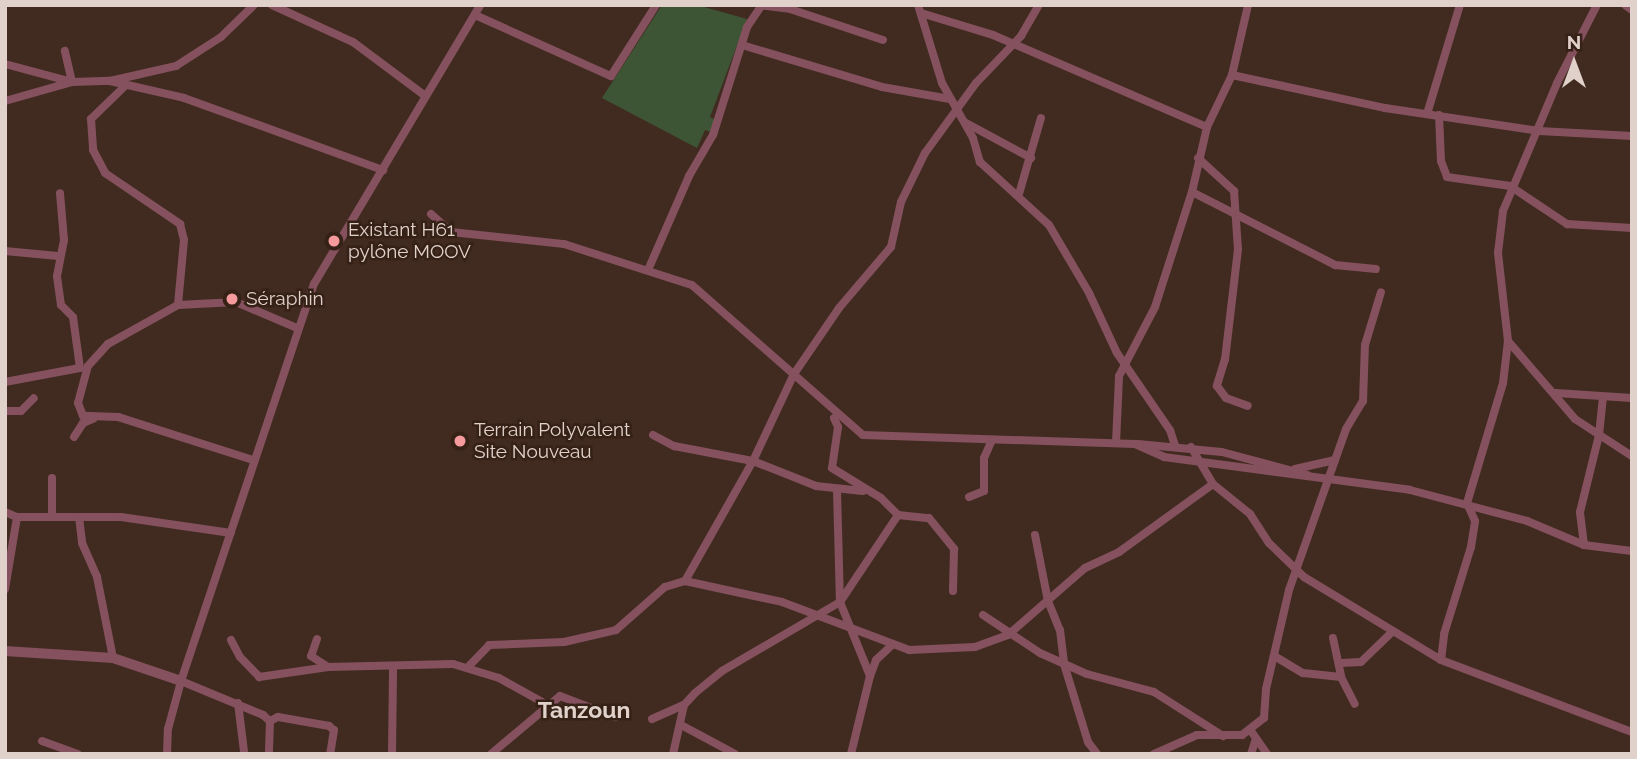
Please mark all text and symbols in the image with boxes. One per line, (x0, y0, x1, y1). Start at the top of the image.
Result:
north arrow (1539, 28, 1609, 98)
text: N (1567, 31, 1581, 53)
place label: Existant H61 pylône MOOV (348, 219, 471, 263)
marker: Existant H61 pylône MOOV (326, 233, 342, 249)
place label: Séraphin (246, 288, 324, 310)
marker: Séraphin (224, 291, 240, 307)
place label: Terrain Polyvalent Site Nouveau (474, 419, 630, 463)
marker: Terrain Polyvalent Site Nouveau (452, 433, 468, 449)
district label: Tanzoun (538, 696, 630, 724)

